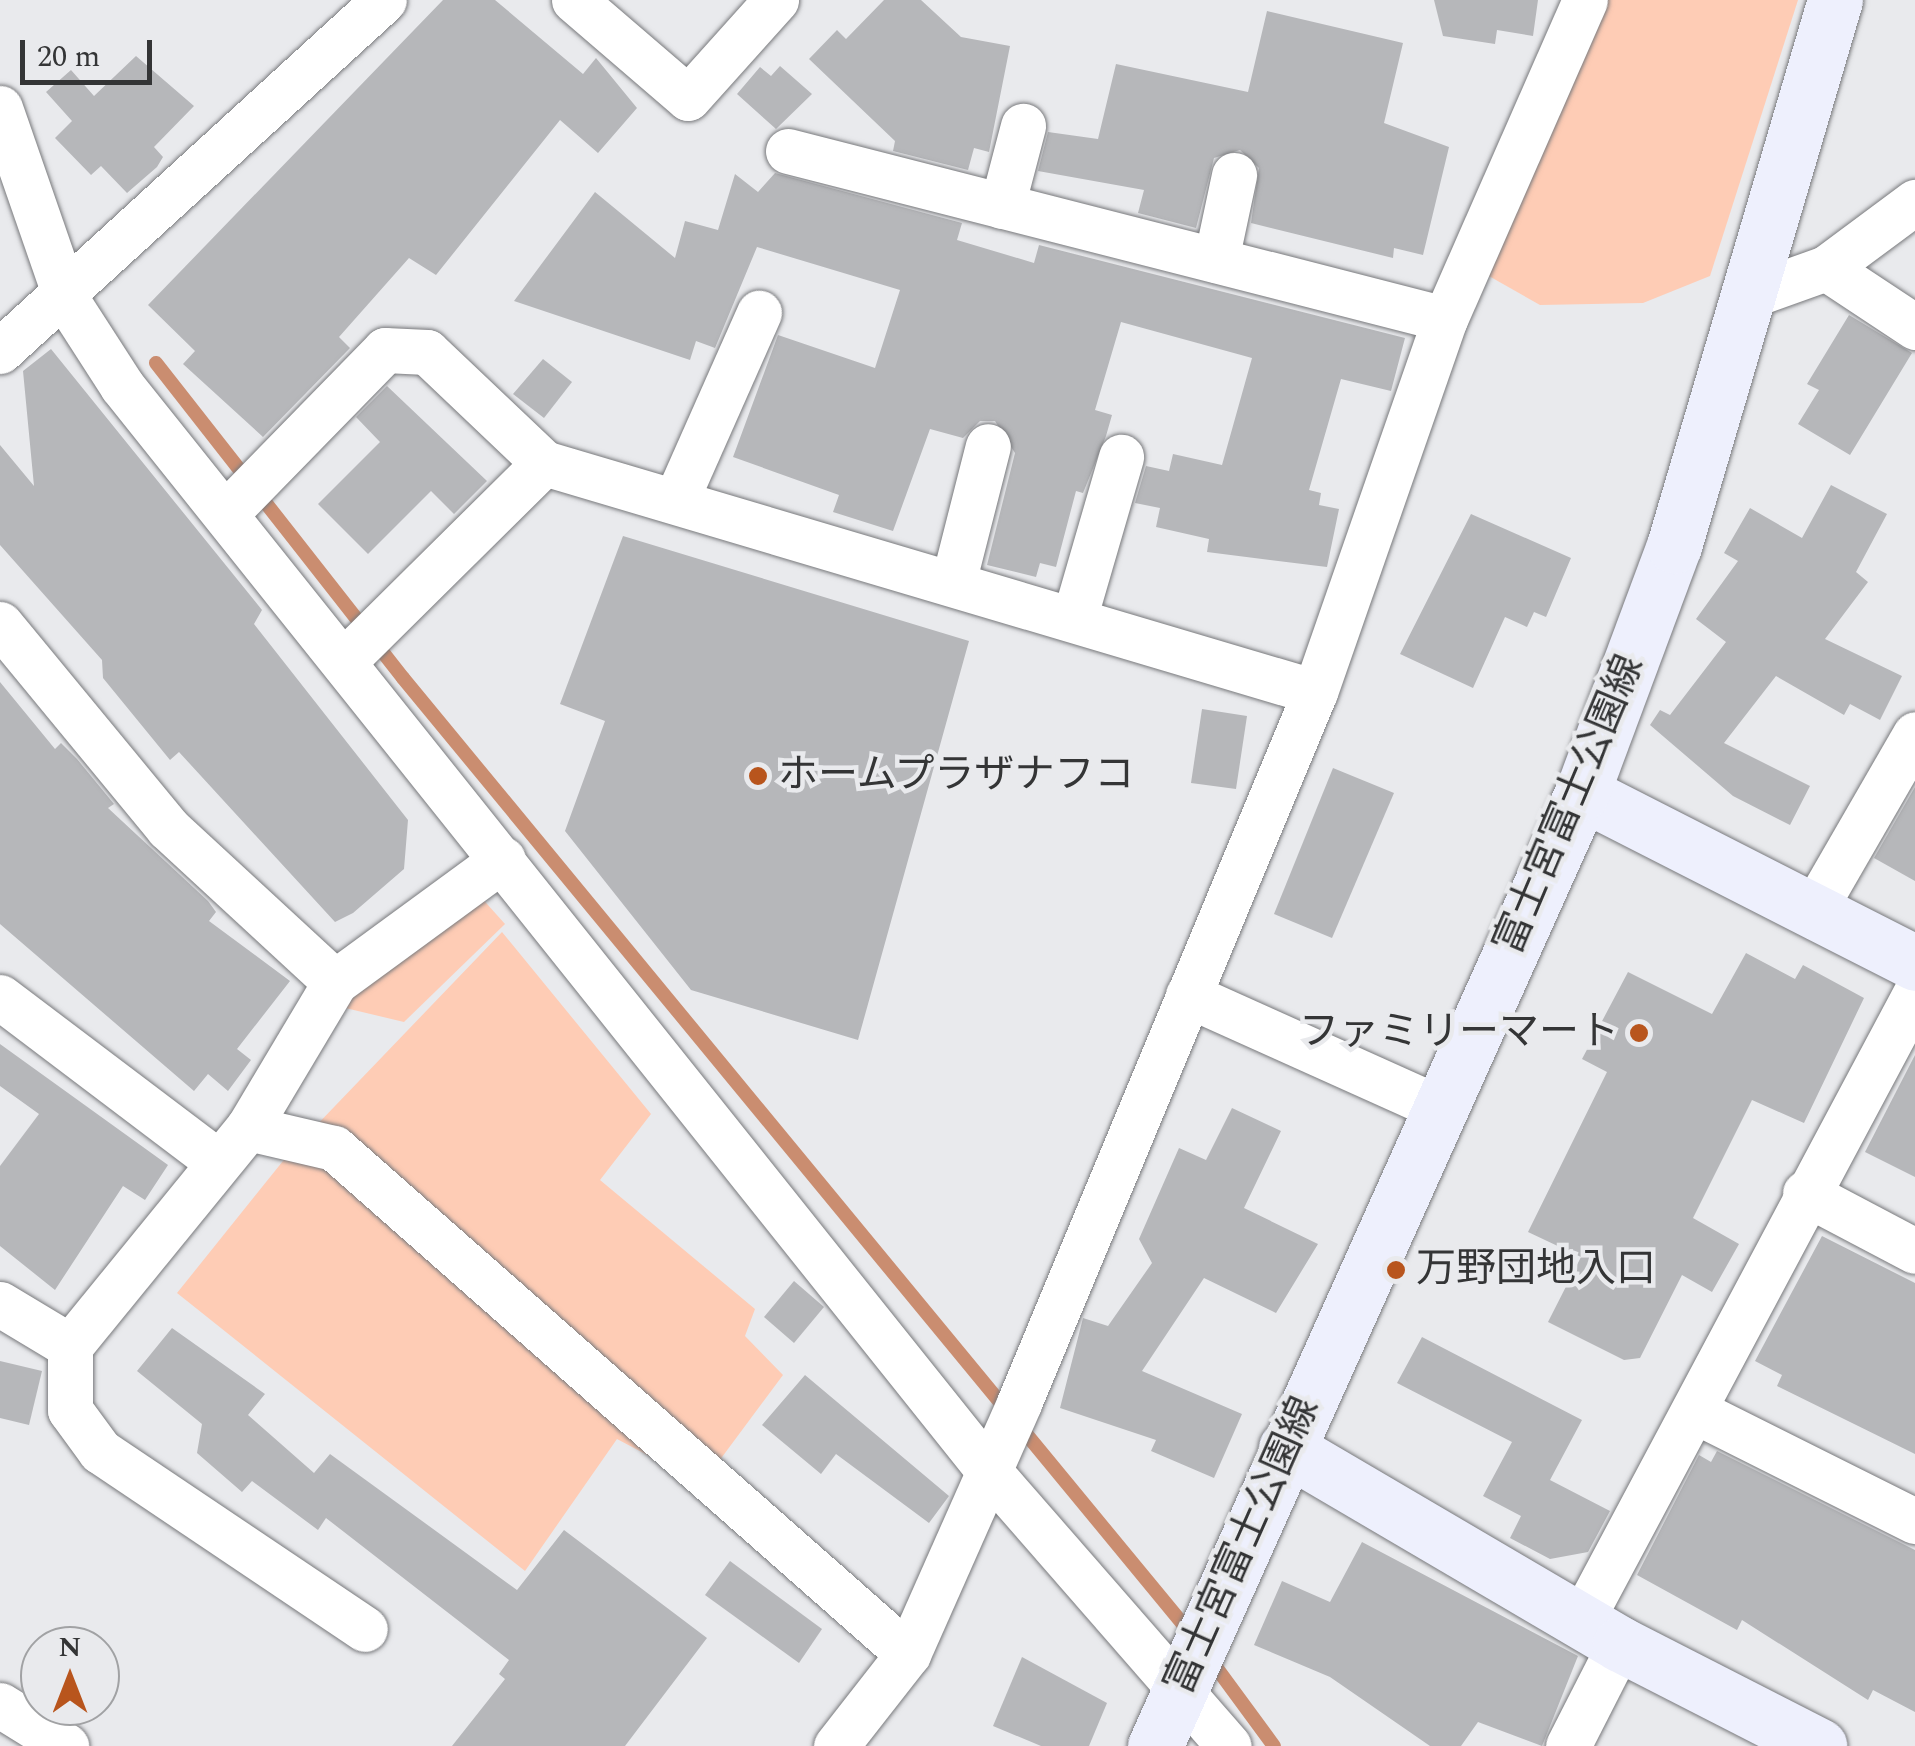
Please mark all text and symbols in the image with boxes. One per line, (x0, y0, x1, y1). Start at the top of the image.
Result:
scale bar (25, 20, 158, 82)
text: 20 m (37, 34, 100, 80)
street label: 富士宮富士公園線 (1485, 648, 1655, 962)
place label: ホームプラザナフコ (778, 752, 1138, 800)
marker: ホームプラザナフコ (747, 765, 769, 787)
place label: ファミリーマート (1299, 1009, 1619, 1057)
marker: ファミリーマート (1628, 1022, 1650, 1044)
place label: 万野団地入口 (1416, 1246, 1656, 1294)
marker: 万野団地入口 (1385, 1259, 1407, 1281)
street label: 富士宮富士公園線 (1156, 1390, 1330, 1702)
north arrow (20, 1626, 120, 1726)
text: N (59, 1626, 81, 1669)

